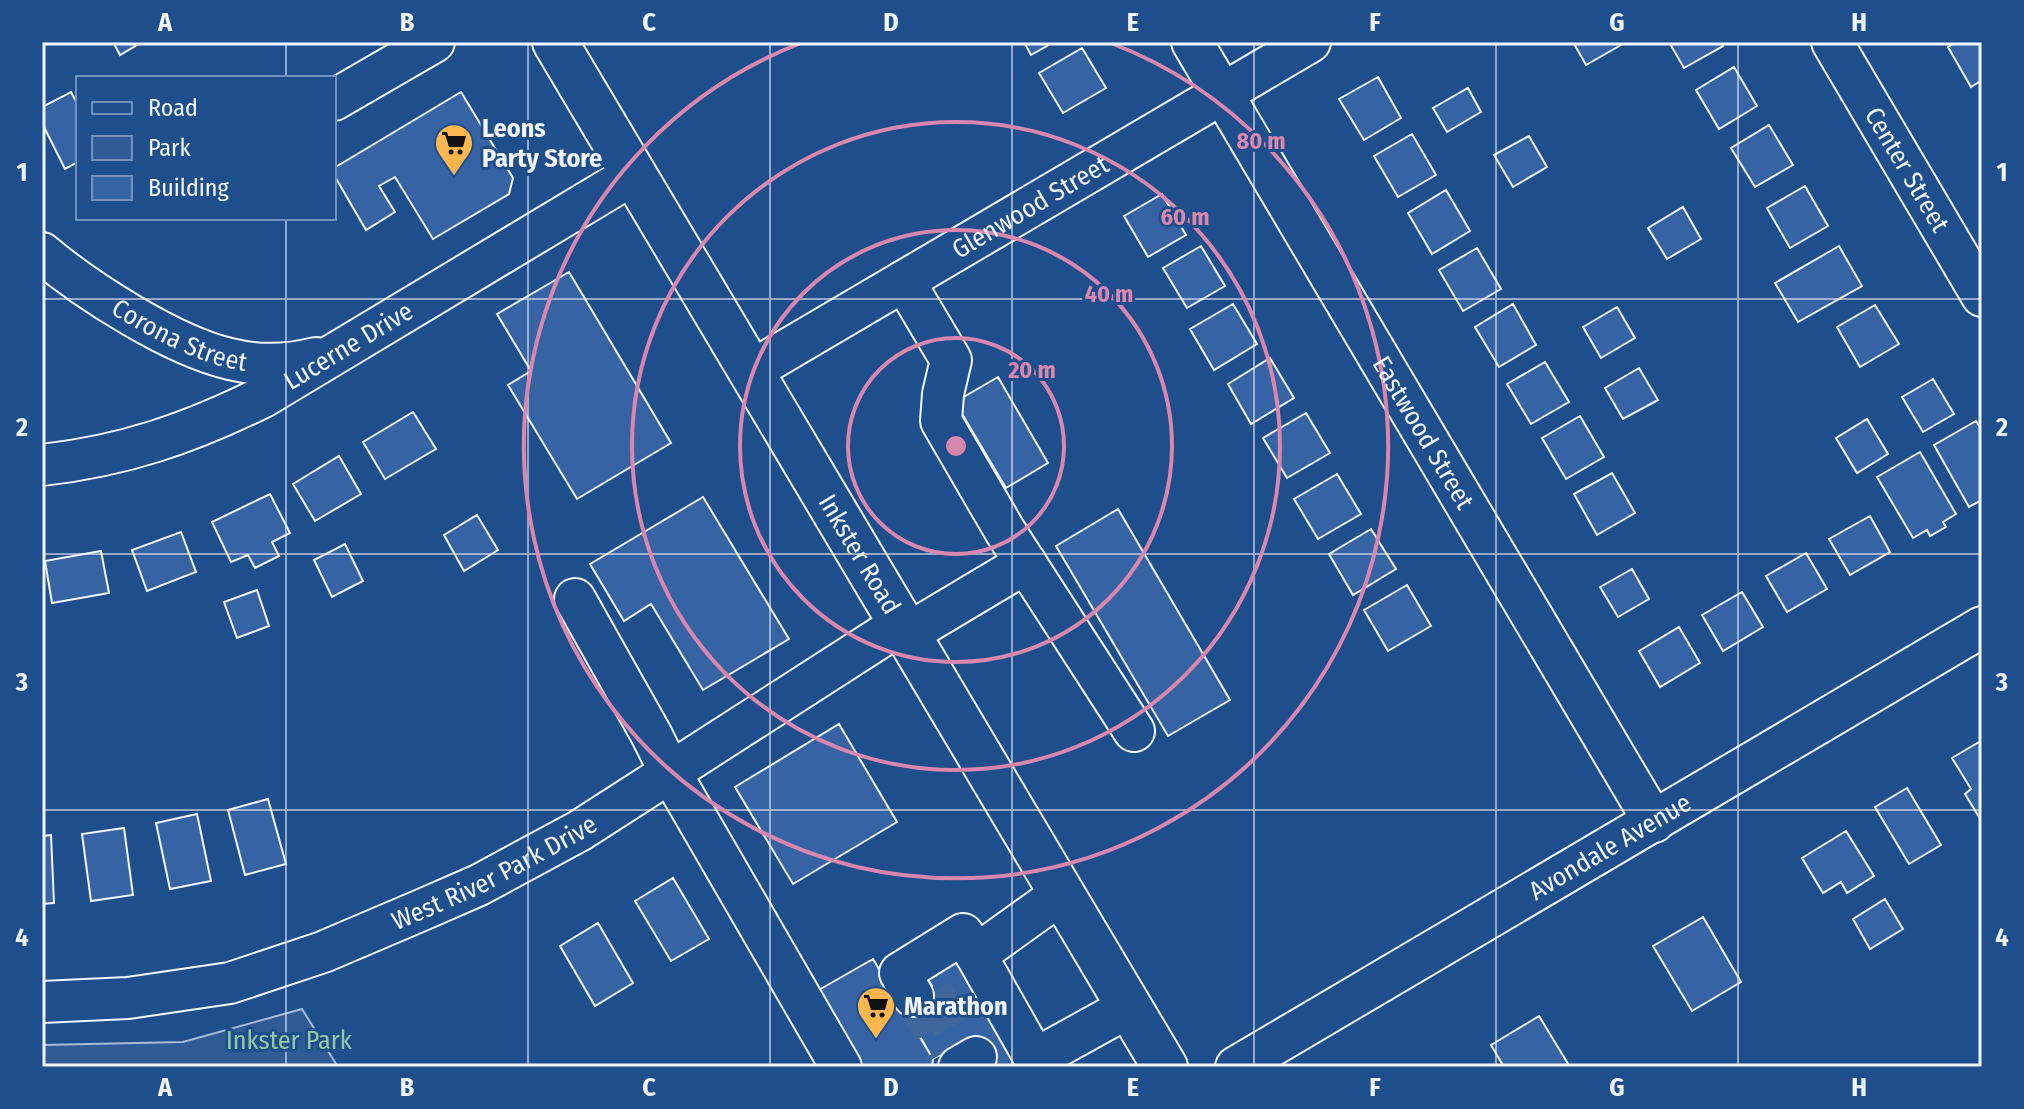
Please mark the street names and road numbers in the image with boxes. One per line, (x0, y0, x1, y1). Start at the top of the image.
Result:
street label: Center Street (1858, 102, 1956, 238)
street label: Glenwood Street (946, 149, 1115, 265)
street label: Corona Street (106, 292, 250, 378)
street label: Lucerne Drive (278, 296, 419, 397)
street label: Eastwood Street (1366, 351, 1480, 515)
street label: Inkster Road (812, 489, 907, 620)
street label: Avondale Avenue (1523, 787, 1697, 907)
street label: West River Park Drive (387, 809, 603, 937)

